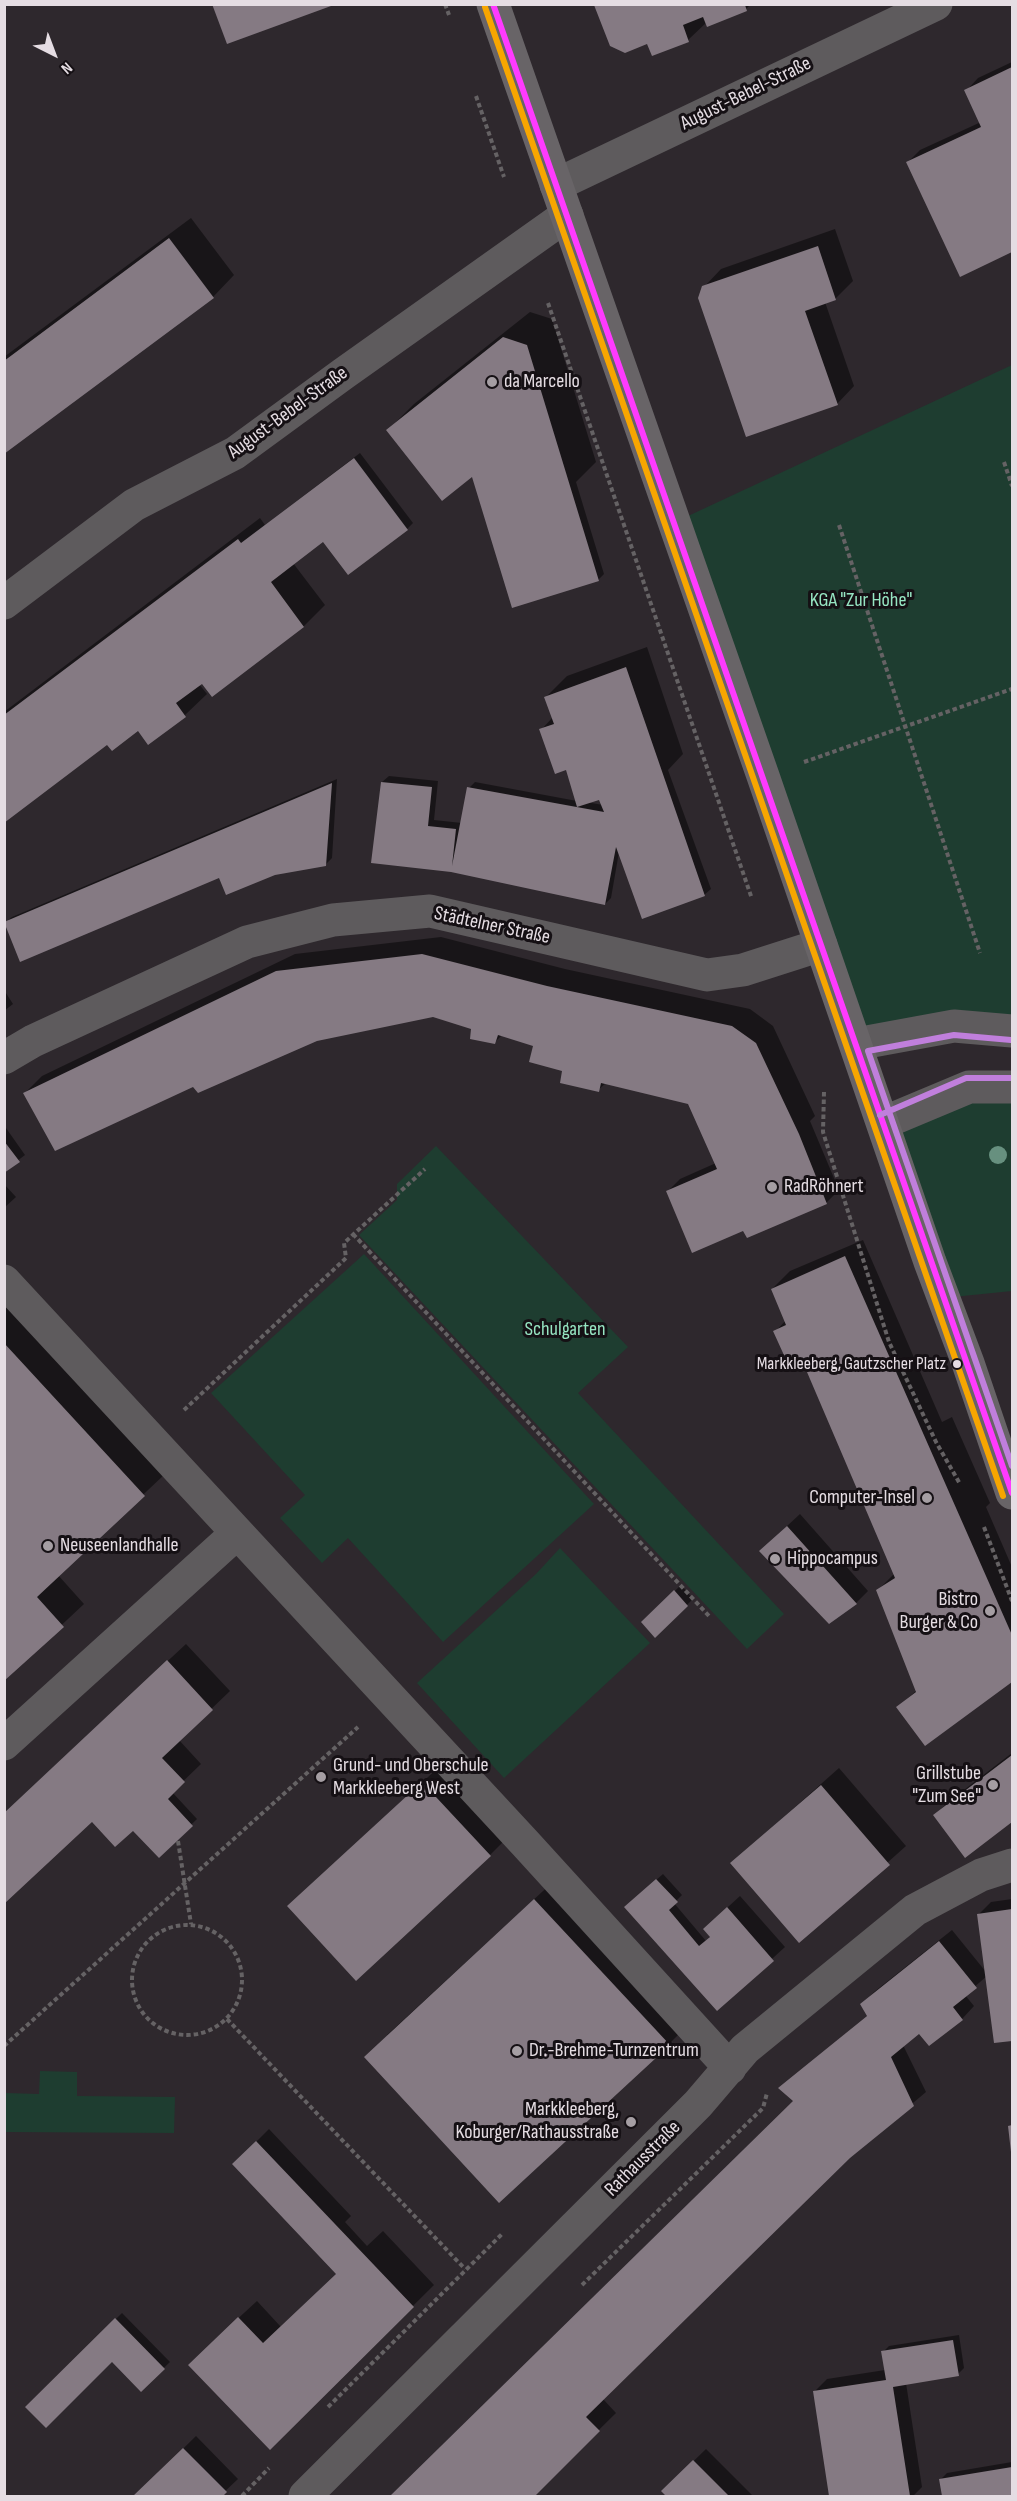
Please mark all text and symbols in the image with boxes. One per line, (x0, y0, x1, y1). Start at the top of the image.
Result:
north arrow (24, 24, 84, 84)
street label: August-Bebel-Straße (677, 52, 815, 136)
text: N (57, 58, 76, 78)
street label: August-Bebel-Straße (223, 361, 353, 465)
place label: da Marcello (504, 370, 580, 394)
marker: da Marcello (485, 375, 499, 389)
park label: KGA "Zur Höhe" (810, 589, 912, 613)
street label: Städtelner Straße (432, 902, 552, 950)
place label: RadRöhnert (784, 1175, 864, 1199)
marker: RadRöhnert (765, 1180, 779, 1194)
park label: Schulgarten (524, 1318, 606, 1342)
place label: Markkleeberg, Gautzscher Platz (757, 1353, 946, 1375)
marker: Markkleeberg, Gautzscher Platz (951, 1358, 963, 1370)
place label: Computer-Insel (809, 1486, 915, 1510)
marker: Computer-Insel (920, 1491, 934, 1505)
place label: Neuseenlandhalle (60, 1534, 178, 1558)
marker: Neuseenlandhalle (41, 1539, 55, 1553)
place label: Hippocampus (787, 1547, 878, 1571)
marker: Hippocampus (768, 1552, 782, 1566)
place label: Bistro Burger & Co (900, 1588, 978, 1635)
marker: Bistro Burger & Co (983, 1604, 997, 1618)
place label: Grund- und Oberschule Markkleeberg West (333, 1754, 488, 1801)
place label: Grillstube "Zum See" (912, 1762, 981, 1809)
marker: Grund- und Oberschule Markkleeberg West (314, 1770, 328, 1784)
marker: Grillstube "Zum See" (986, 1778, 1000, 1792)
place label: Dr.-Brehme-Turnzentrum (529, 2039, 699, 2063)
marker: Dr.-Brehme-Turnzentrum (510, 2044, 524, 2058)
place label: Markkleeberg, Koburger/Rathausstraße (455, 2098, 619, 2145)
marker: Markkleeberg, Koburger/Rathausstraße (624, 2115, 638, 2129)
street label: Rathausstraße (600, 2116, 686, 2202)

